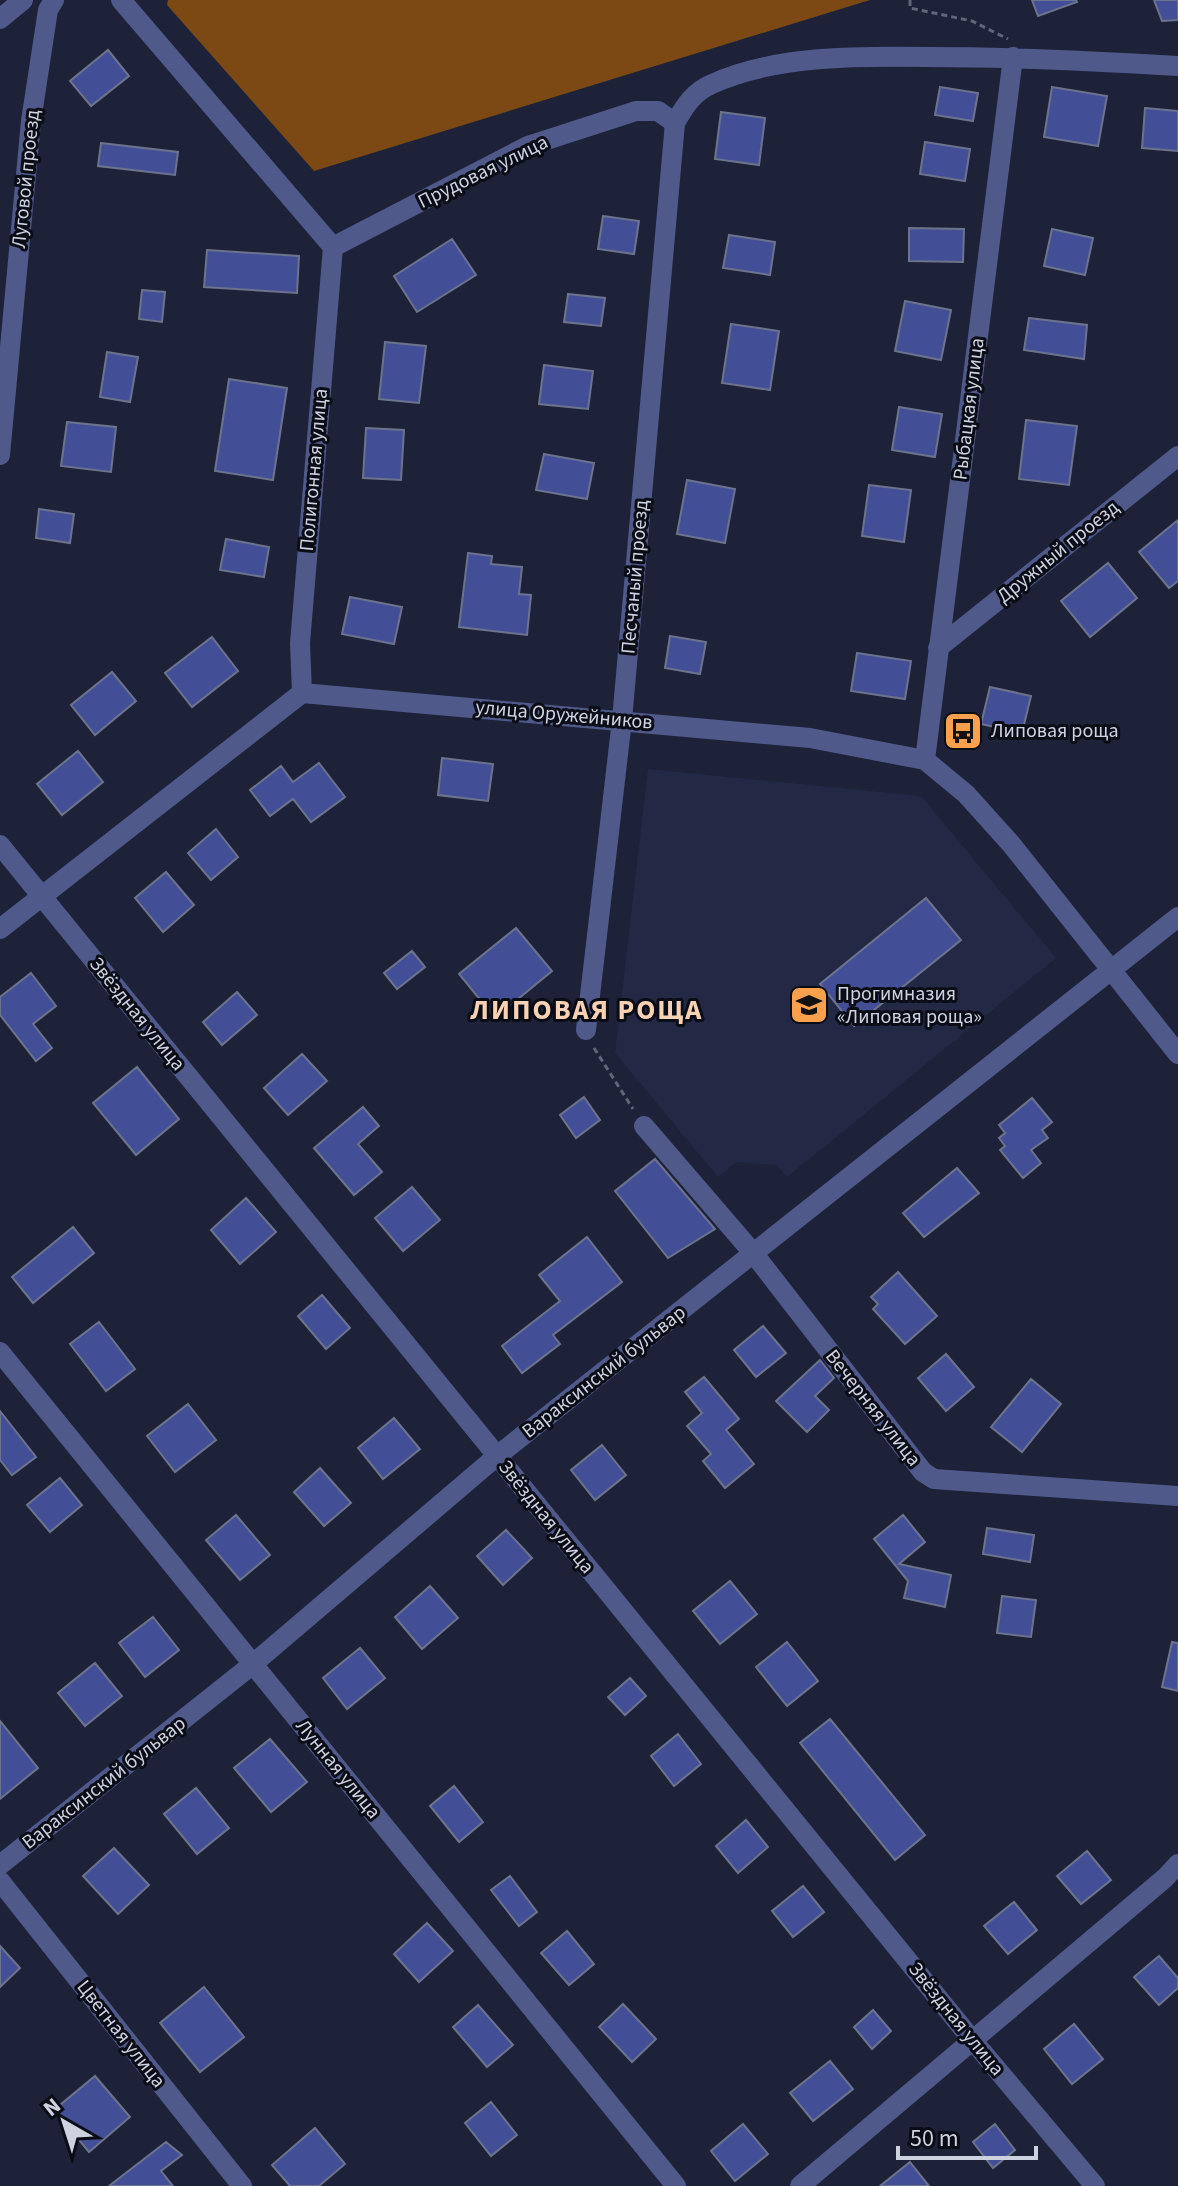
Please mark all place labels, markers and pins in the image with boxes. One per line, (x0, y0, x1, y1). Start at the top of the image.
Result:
bus stop icon: Липовая роща (942, 710, 984, 752)
place label: Липовая роща (991, 717, 1119, 745)
place label: Прогимназия «Липовая роща» (837, 980, 982, 1031)
school or university icon: Прогимназия «Липовая роща» (788, 984, 830, 1026)

